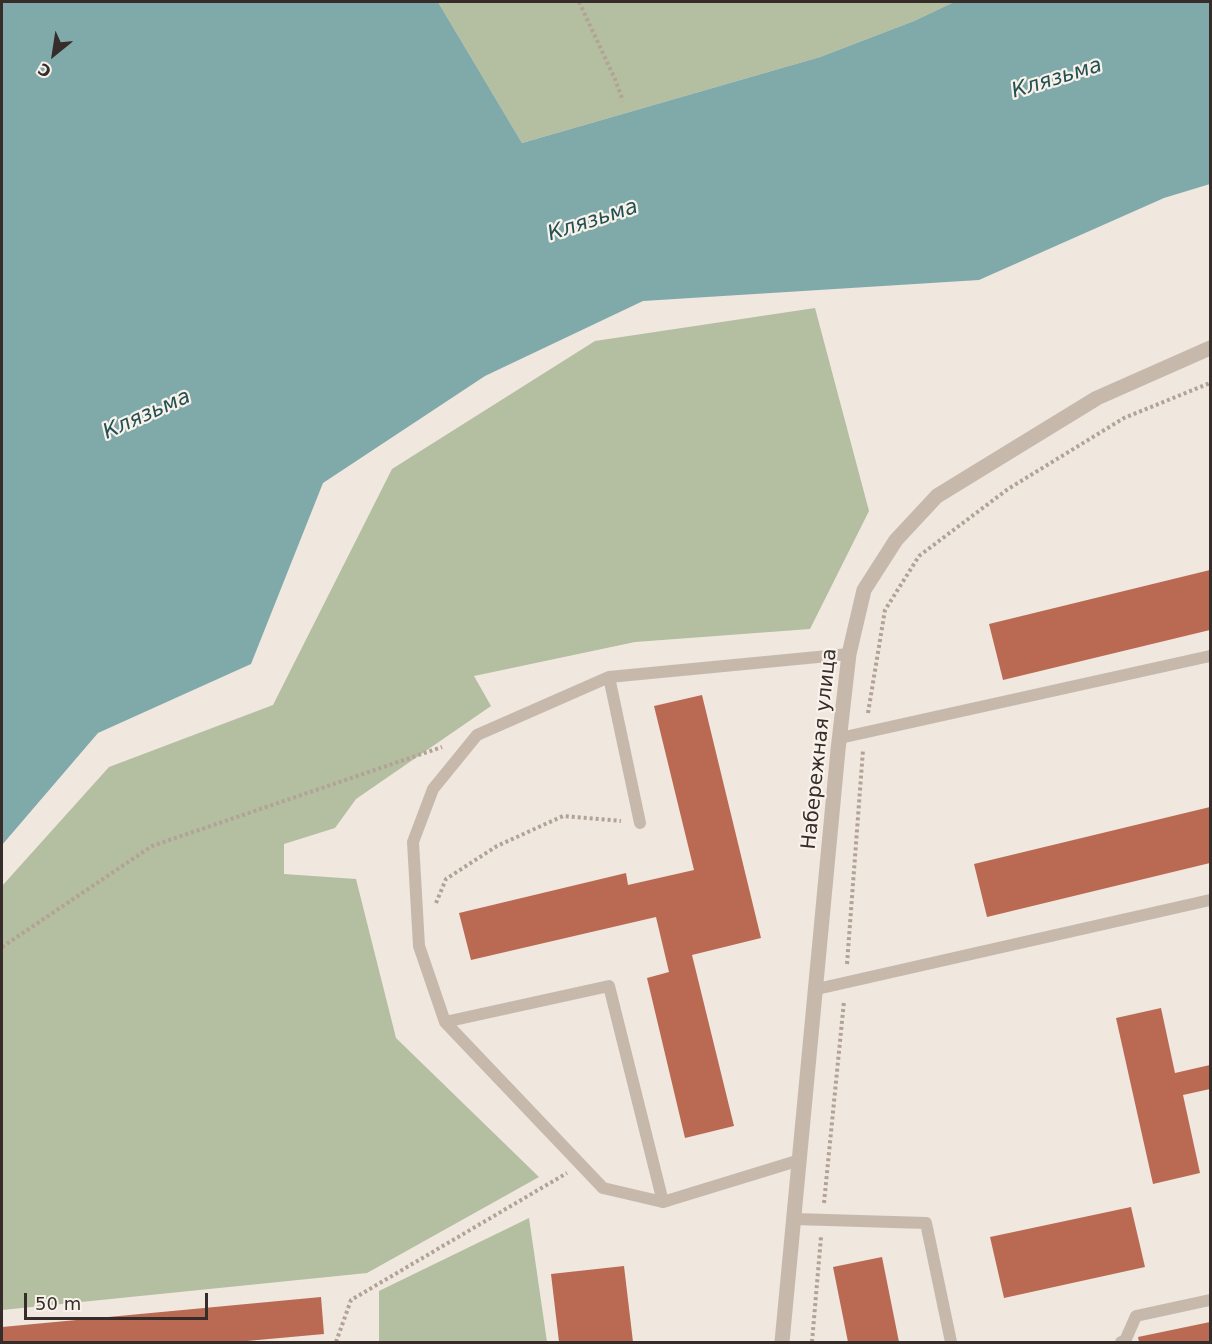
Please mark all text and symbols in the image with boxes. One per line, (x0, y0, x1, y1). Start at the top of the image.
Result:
north arrow (24, 24, 84, 84)
water label: Клязьма (1009, 53, 1105, 105)
text: С (35, 59, 55, 81)
water label: Клязьма (545, 195, 641, 247)
water label: Клязьма (99, 385, 195, 445)
street label: Набережная улица (798, 647, 842, 851)
scale bar (27, 1281, 212, 1319)
text: 50 m (35, 1293, 81, 1314)

